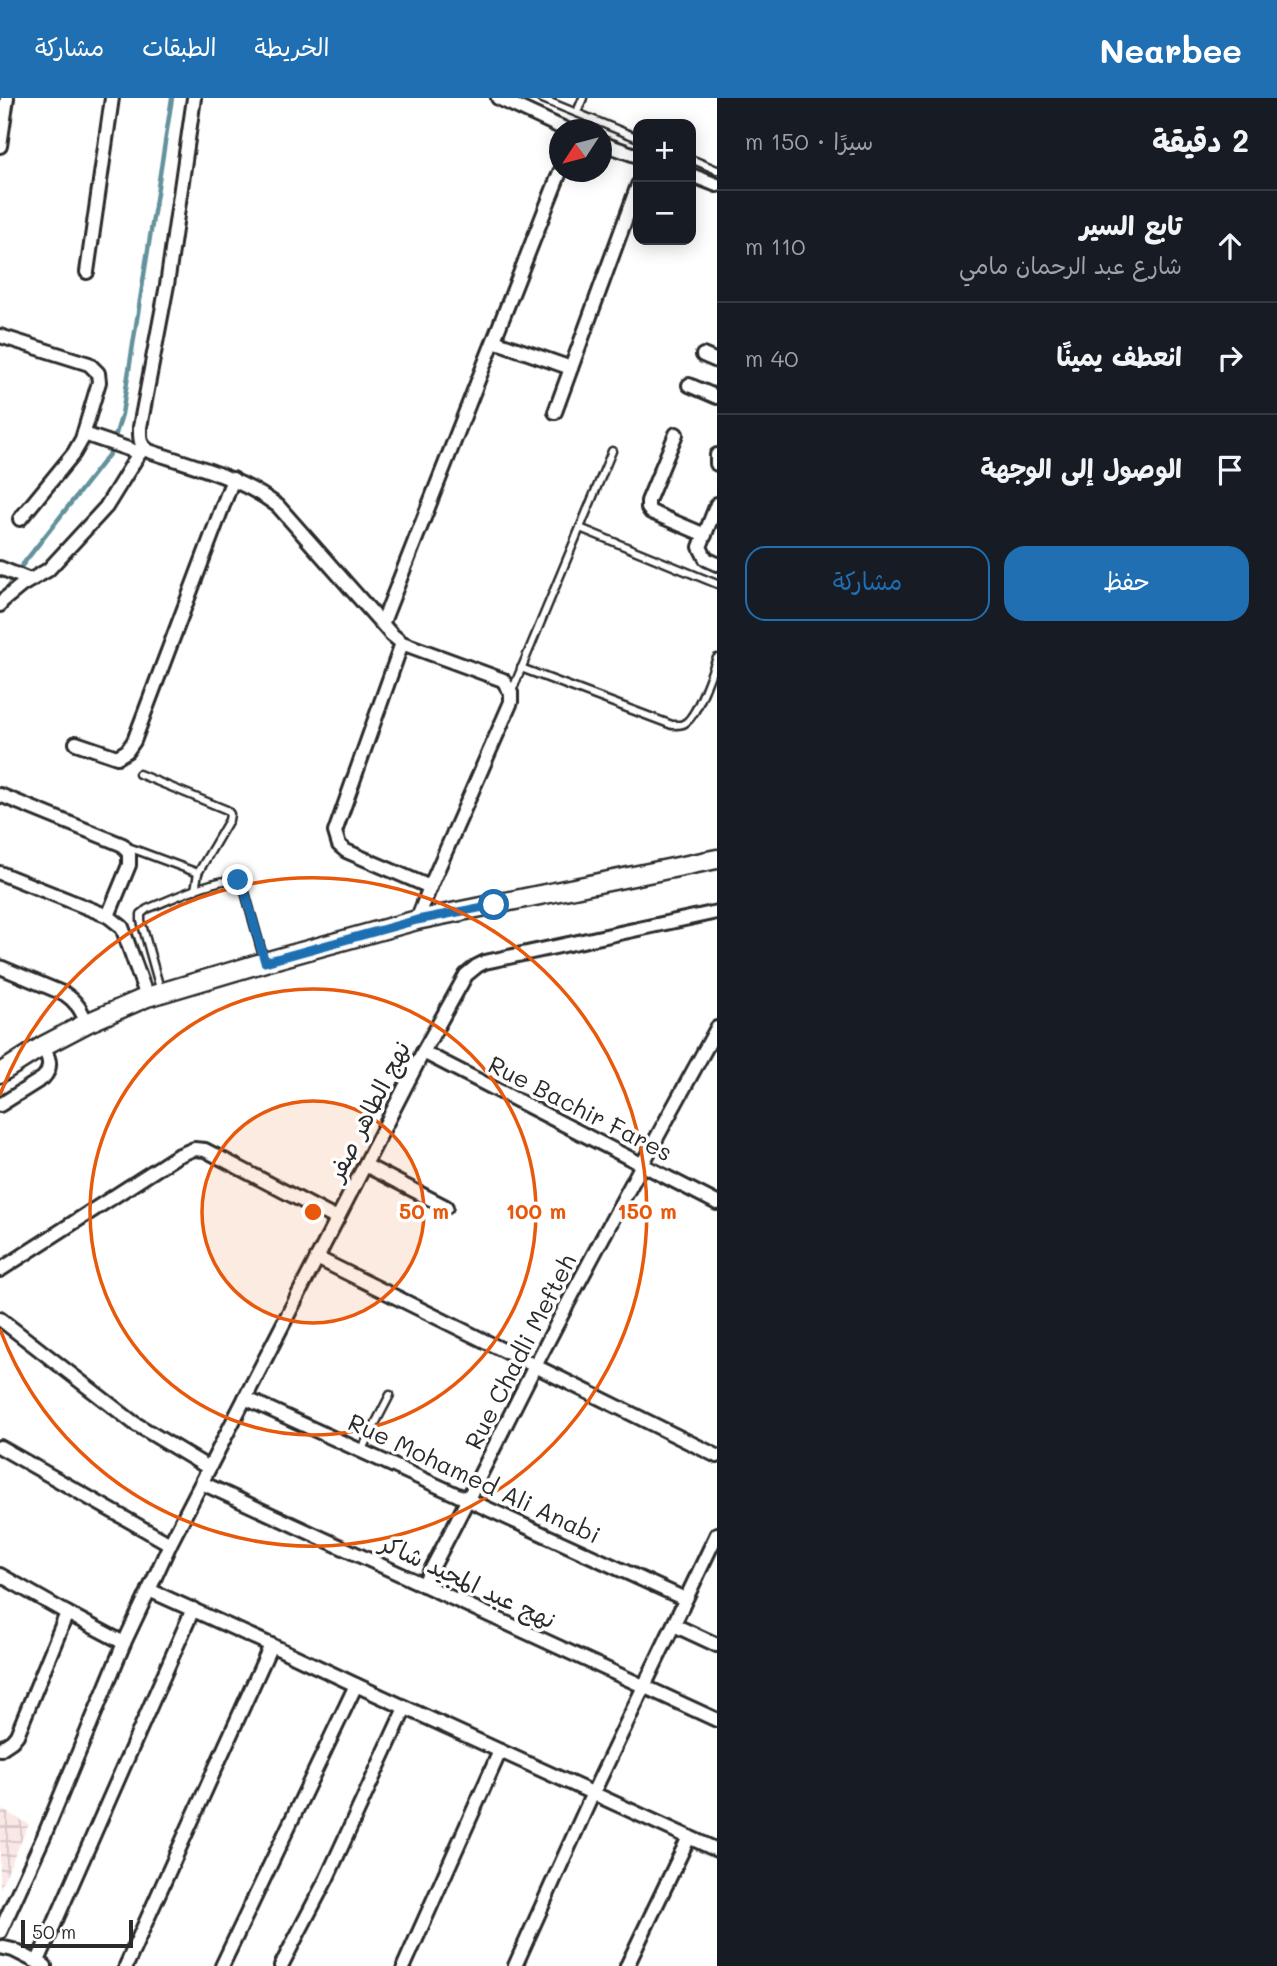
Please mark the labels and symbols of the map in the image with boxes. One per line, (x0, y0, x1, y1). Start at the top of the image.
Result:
north arrow (549, 119, 612, 182)
route end (222, 864, 253, 895)
route start (478, 889, 509, 920)
street label: نهج الطاهر صفر (318, 1035, 418, 1188)
street label: Rue Bachir Fares (483, 1048, 678, 1167)
text: 50 m (399, 1197, 449, 1224)
text: 100 m (506, 1197, 566, 1224)
text: 150 m (617, 1197, 677, 1224)
centre of rings (301, 1200, 325, 1224)
street label: Rue Chadli Mefteh (457, 1248, 582, 1454)
street label: Rue Mohamed Ali Anabi (344, 1405, 606, 1550)
street label: نهج عبد المجيد شاكر (374, 1526, 561, 1637)
scale bar (21, 1917, 133, 1949)

